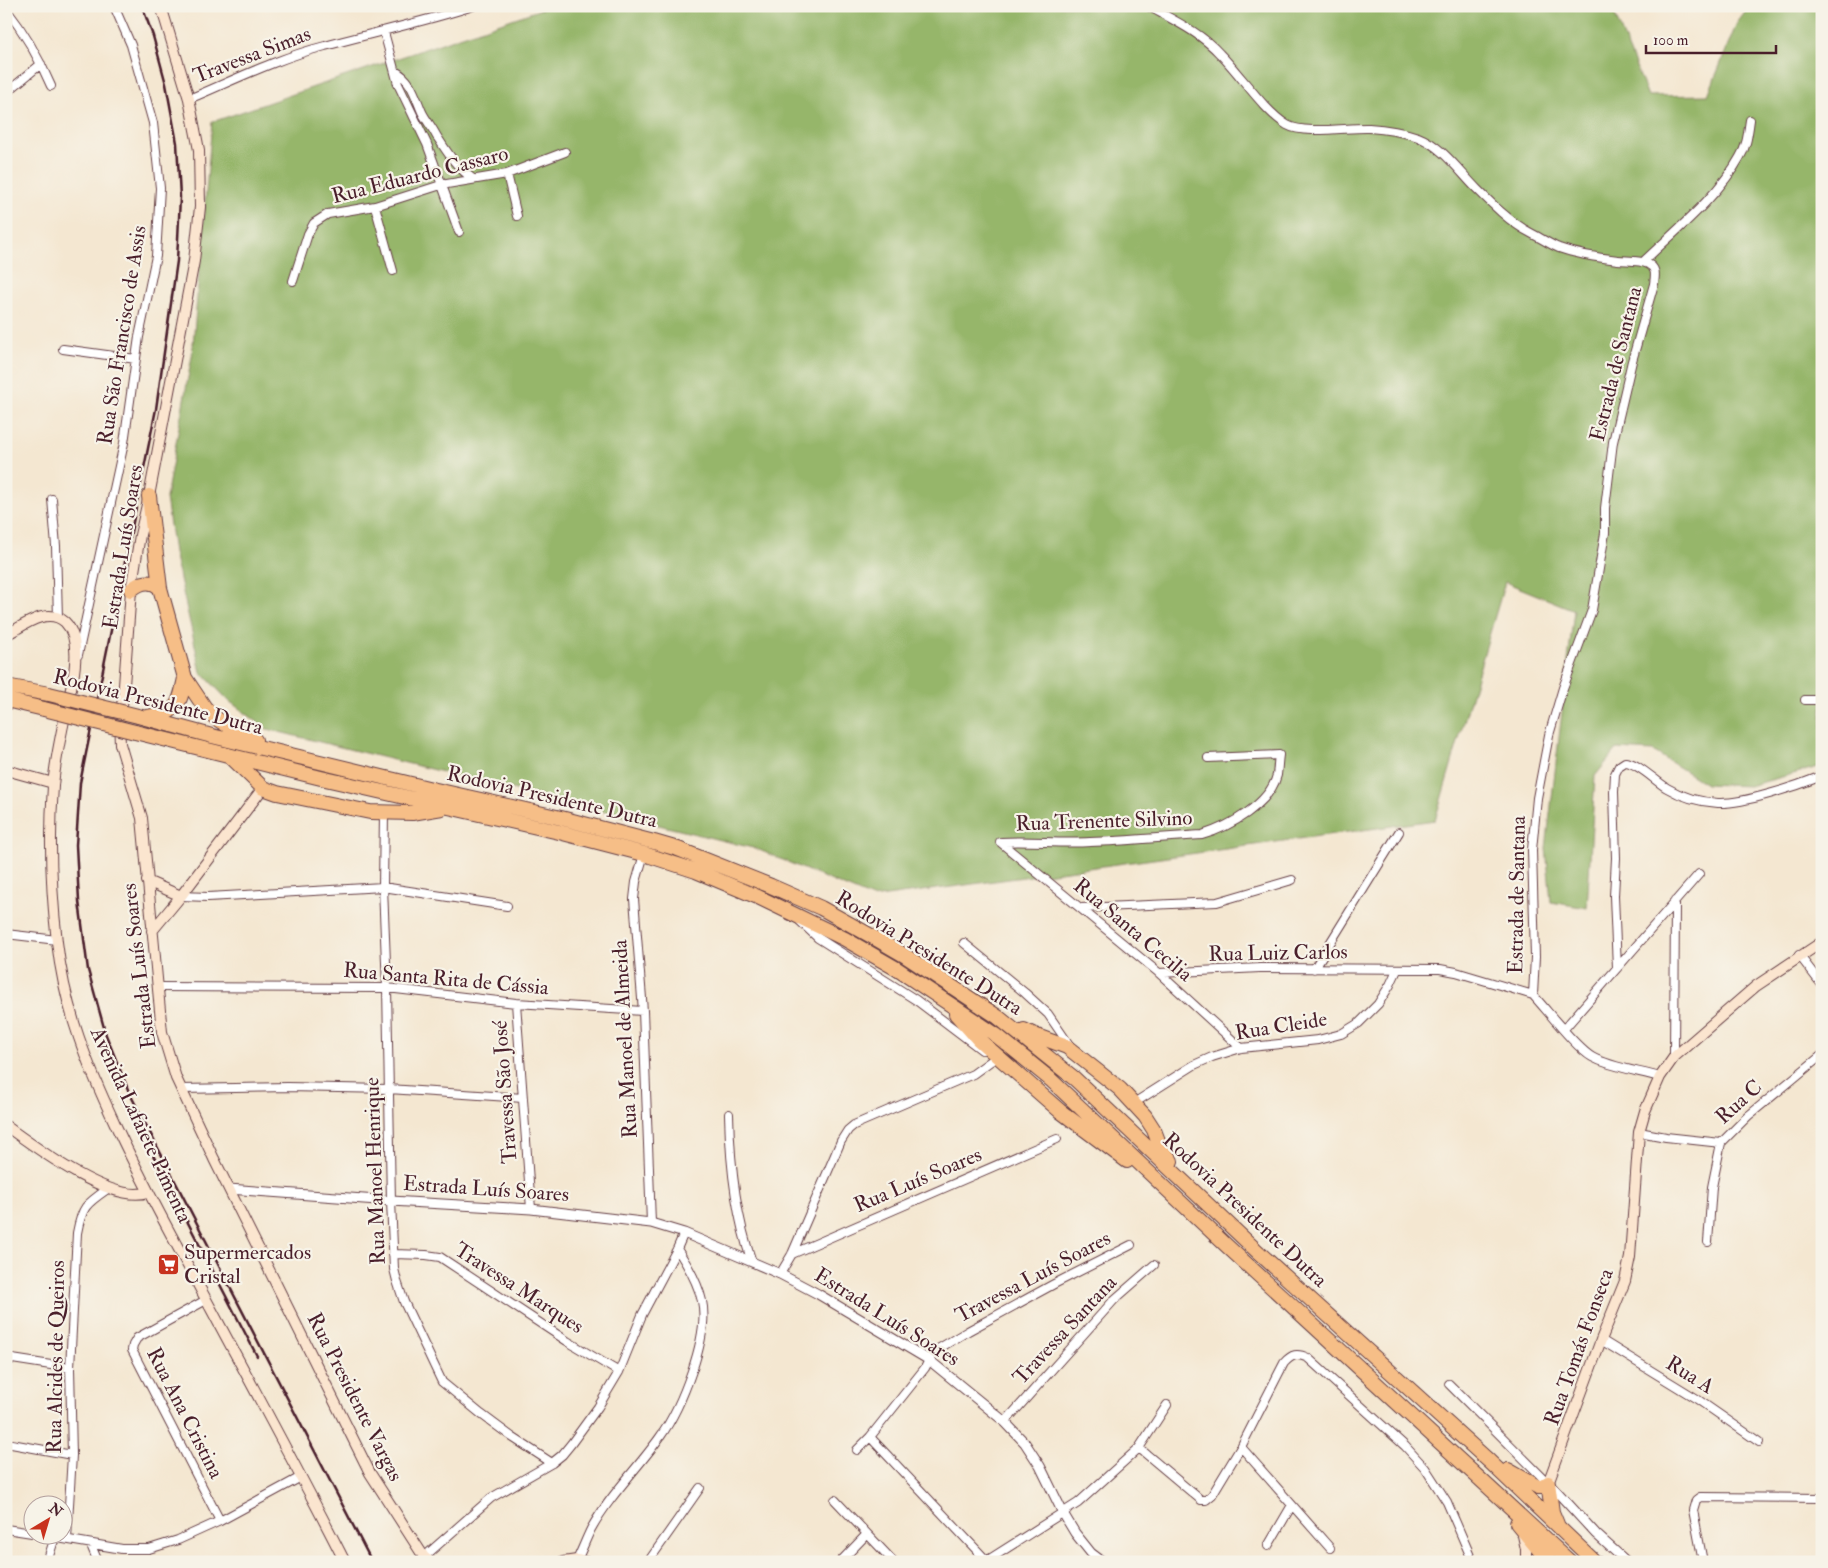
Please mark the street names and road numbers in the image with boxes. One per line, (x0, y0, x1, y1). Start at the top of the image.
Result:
street label: Travessa Simas (189, 20, 315, 90)
street label: Rua Eduardo Cassaro (329, 140, 511, 210)
street label: Rua São Francisco de Assis (91, 223, 153, 447)
street label: Estrada de Santana (1584, 284, 1648, 444)
street label: Estrada Luís Soares (97, 463, 149, 631)
street label: Rodovia Presidente Dutra (50, 663, 266, 741)
street label: Rodovia Presidente Dutra (444, 760, 660, 834)
street label: Rua Trenente Silvino (1015, 804, 1193, 838)
street label: Estrada de Santana (1502, 815, 1532, 974)
street label: Rua Santa Cecilia (1068, 872, 1198, 988)
street label: Estrada Luís Soares (115, 882, 163, 1050)
street label: Rodovia Presidente Dutra (831, 885, 1028, 1022)
street label: Rua Luiz Carlos (1208, 938, 1348, 968)
street label: Rua Manoel de Almeida (606, 939, 644, 1139)
street label: Rua Santa Rita de Cássia (342, 957, 550, 1001)
street label: Rua Cleide (1233, 1005, 1329, 1047)
street label: Travessa São José (487, 1019, 523, 1165)
street label: Avenida Lafaiete Pimenta (83, 1022, 198, 1227)
street label: Rua C (1710, 1074, 1768, 1130)
street label: Rua Manoel Henrique (358, 1077, 392, 1265)
street label: Rodovia Presidente Dutra (1157, 1127, 1333, 1294)
street label: Rua Luís Soares (850, 1141, 986, 1219)
street label: Estrada Luís Soares (402, 1170, 570, 1208)
street label: Travessa Luís Soares (951, 1225, 1115, 1329)
street label: Travessa Marques (449, 1236, 589, 1340)
street label: Rua Alcides de Queiros (41, 1260, 71, 1454)
street label: Estrada Luís Soares (809, 1261, 965, 1373)
street label: Rua Tomás Fonseca (1538, 1265, 1620, 1429)
street label: Travessa Santana (1007, 1269, 1123, 1391)
street label: Rua Presidente Vargas (301, 1308, 409, 1486)
street label: Rua Ana Cristina (140, 1343, 230, 1483)
street label: Rua A (1661, 1350, 1719, 1400)

